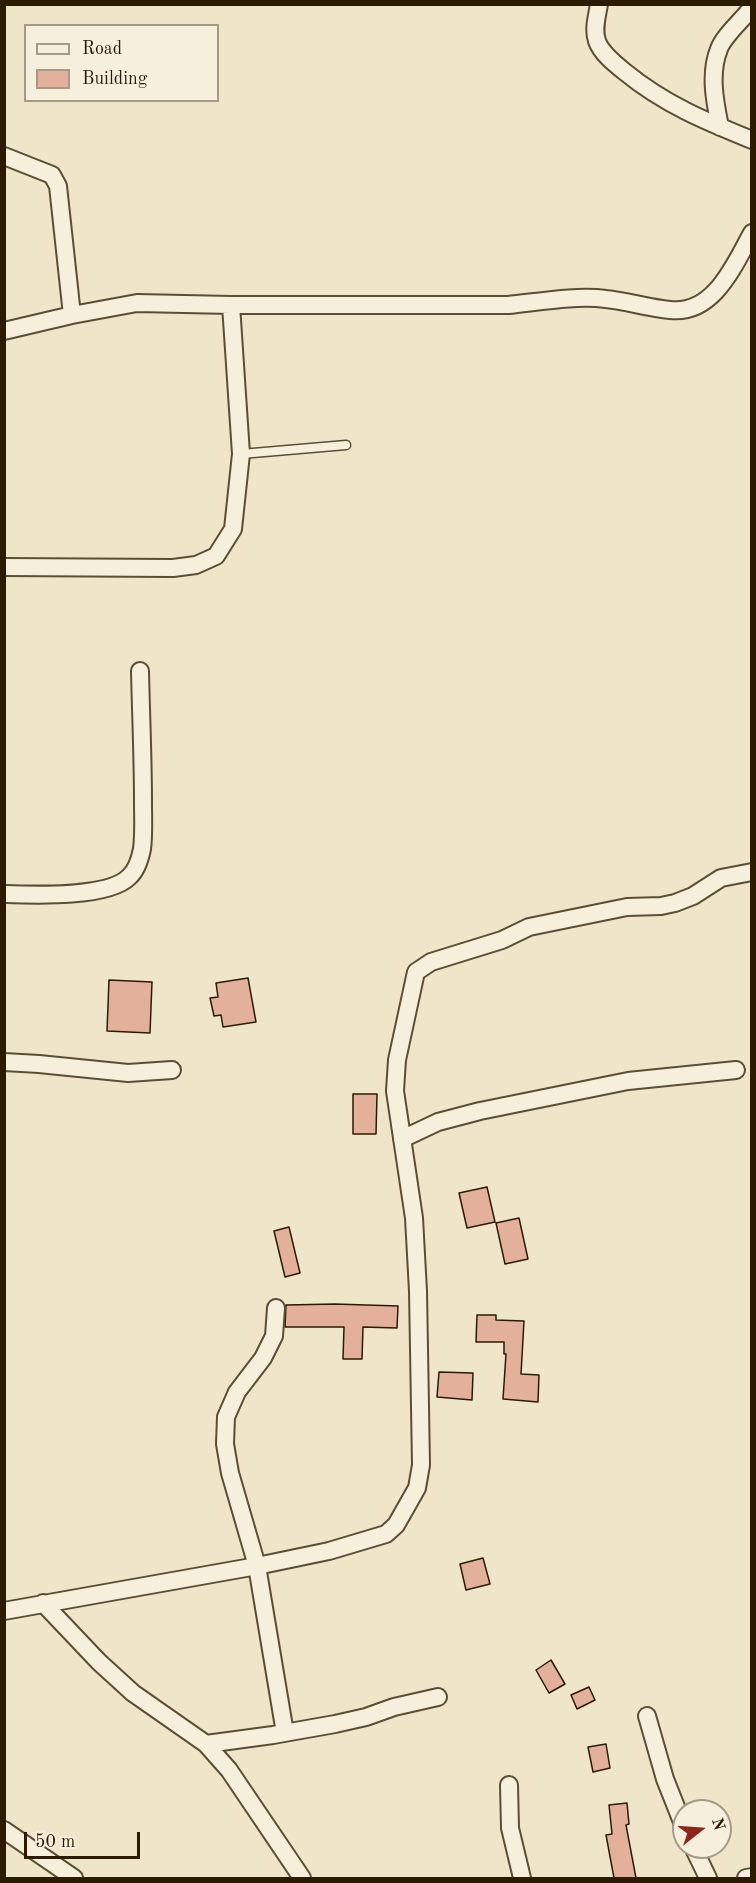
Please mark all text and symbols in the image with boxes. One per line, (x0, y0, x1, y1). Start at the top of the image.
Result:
legend (24, 24, 219, 102)
text: Road (82, 40, 122, 58)
text: Building (82, 70, 147, 88)
north arrow (672, 1799, 732, 1859)
text: N (708, 1816, 727, 1833)
scale bar (27, 1820, 142, 1858)
text: 50 m (35, 1833, 75, 1851)

